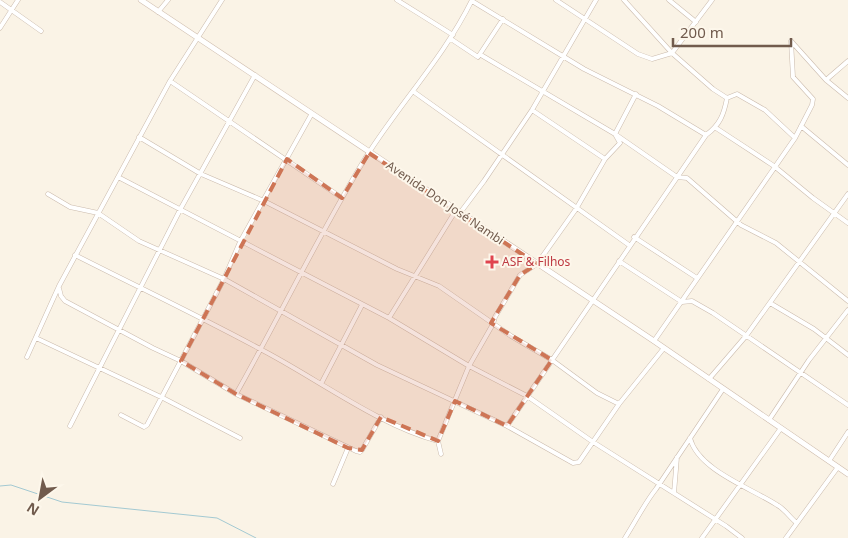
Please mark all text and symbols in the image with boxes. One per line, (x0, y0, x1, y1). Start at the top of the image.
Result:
scale bar (673, 15, 790, 47)
text: 200 m (680, 22, 724, 42)
street label: Avenida Don José Nambi (383, 157, 507, 248)
place label: ASF & Filhos (502, 253, 571, 270)
marker: ASF & Filhos (486, 256, 498, 268)
north arrow (15, 473, 65, 523)
text: N (23, 498, 43, 521)

